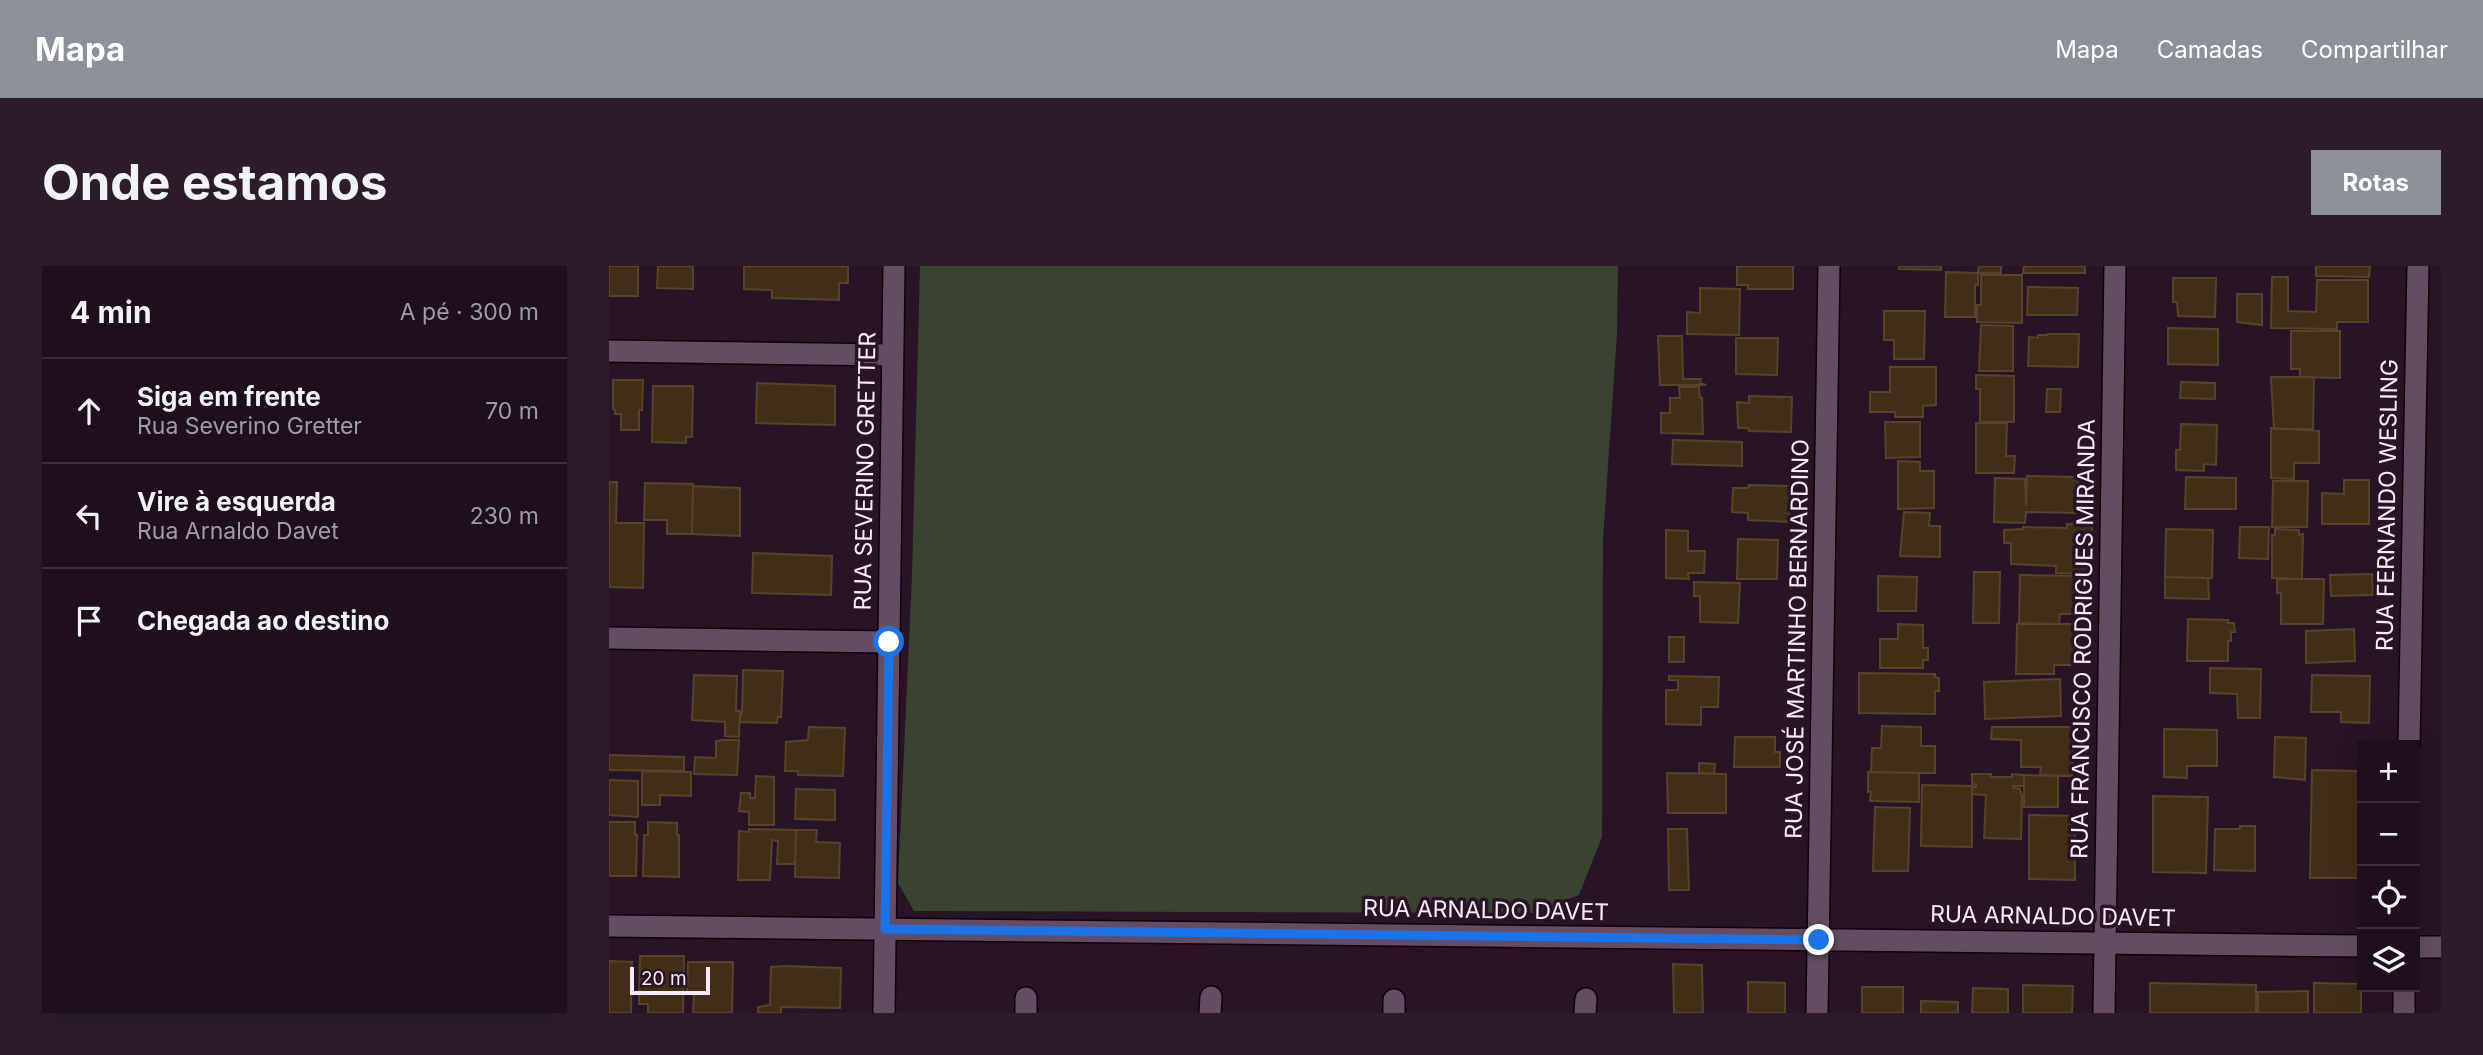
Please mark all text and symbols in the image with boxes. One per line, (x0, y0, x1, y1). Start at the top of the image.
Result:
text: Mapa (35, 29, 125, 69)
text: Mapa (2055, 35, 2119, 64)
text: Camadas (2157, 35, 2263, 64)
text: Compartilhar (2301, 35, 2448, 64)
button: Rotas (2311, 150, 2441, 215)
text: Onde estamos (42, 153, 387, 212)
text: 4 min (70, 294, 152, 330)
text: A pé · 300 m (400, 298, 539, 326)
street label: RUA SEVERINO GRETTER (849, 331, 881, 611)
street label: RUA FERNANDO WESLING (2370, 359, 2404, 651)
text: Siga em frente (137, 381, 321, 412)
icon: ahead (70, 392, 108, 430)
text: 70 m (485, 397, 539, 425)
text: Rua Severino Gretter (137, 412, 362, 440)
street label: RUA FRANCISCO RODRIGUES MIRANDA (2065, 419, 2101, 859)
street label: RUA JOSÉ MARTINHO BERNARDINO (1780, 439, 1814, 839)
text: Vire à esquerda (137, 486, 336, 517)
icon: left (70, 497, 108, 535)
text: 230 m (470, 502, 539, 530)
text: Rua Arnaldo Davet (137, 517, 339, 545)
icon: arrive (70, 602, 108, 640)
text: Chegada ao destino (137, 605, 389, 636)
route start (873, 626, 904, 657)
map controls (2357, 740, 2420, 992)
button: + (2357, 740, 2420, 803)
button: − (2357, 803, 2420, 866)
button: locate (2357, 866, 2420, 929)
street label: RUA ARNALDO DAVET (1363, 894, 1609, 926)
street label: RUA ARNALDO DAVET (1930, 900, 2176, 932)
route end (1803, 924, 1834, 955)
button: layers (2357, 929, 2420, 992)
scale bar (630, 964, 711, 996)
text: 20 m (641, 967, 687, 990)

